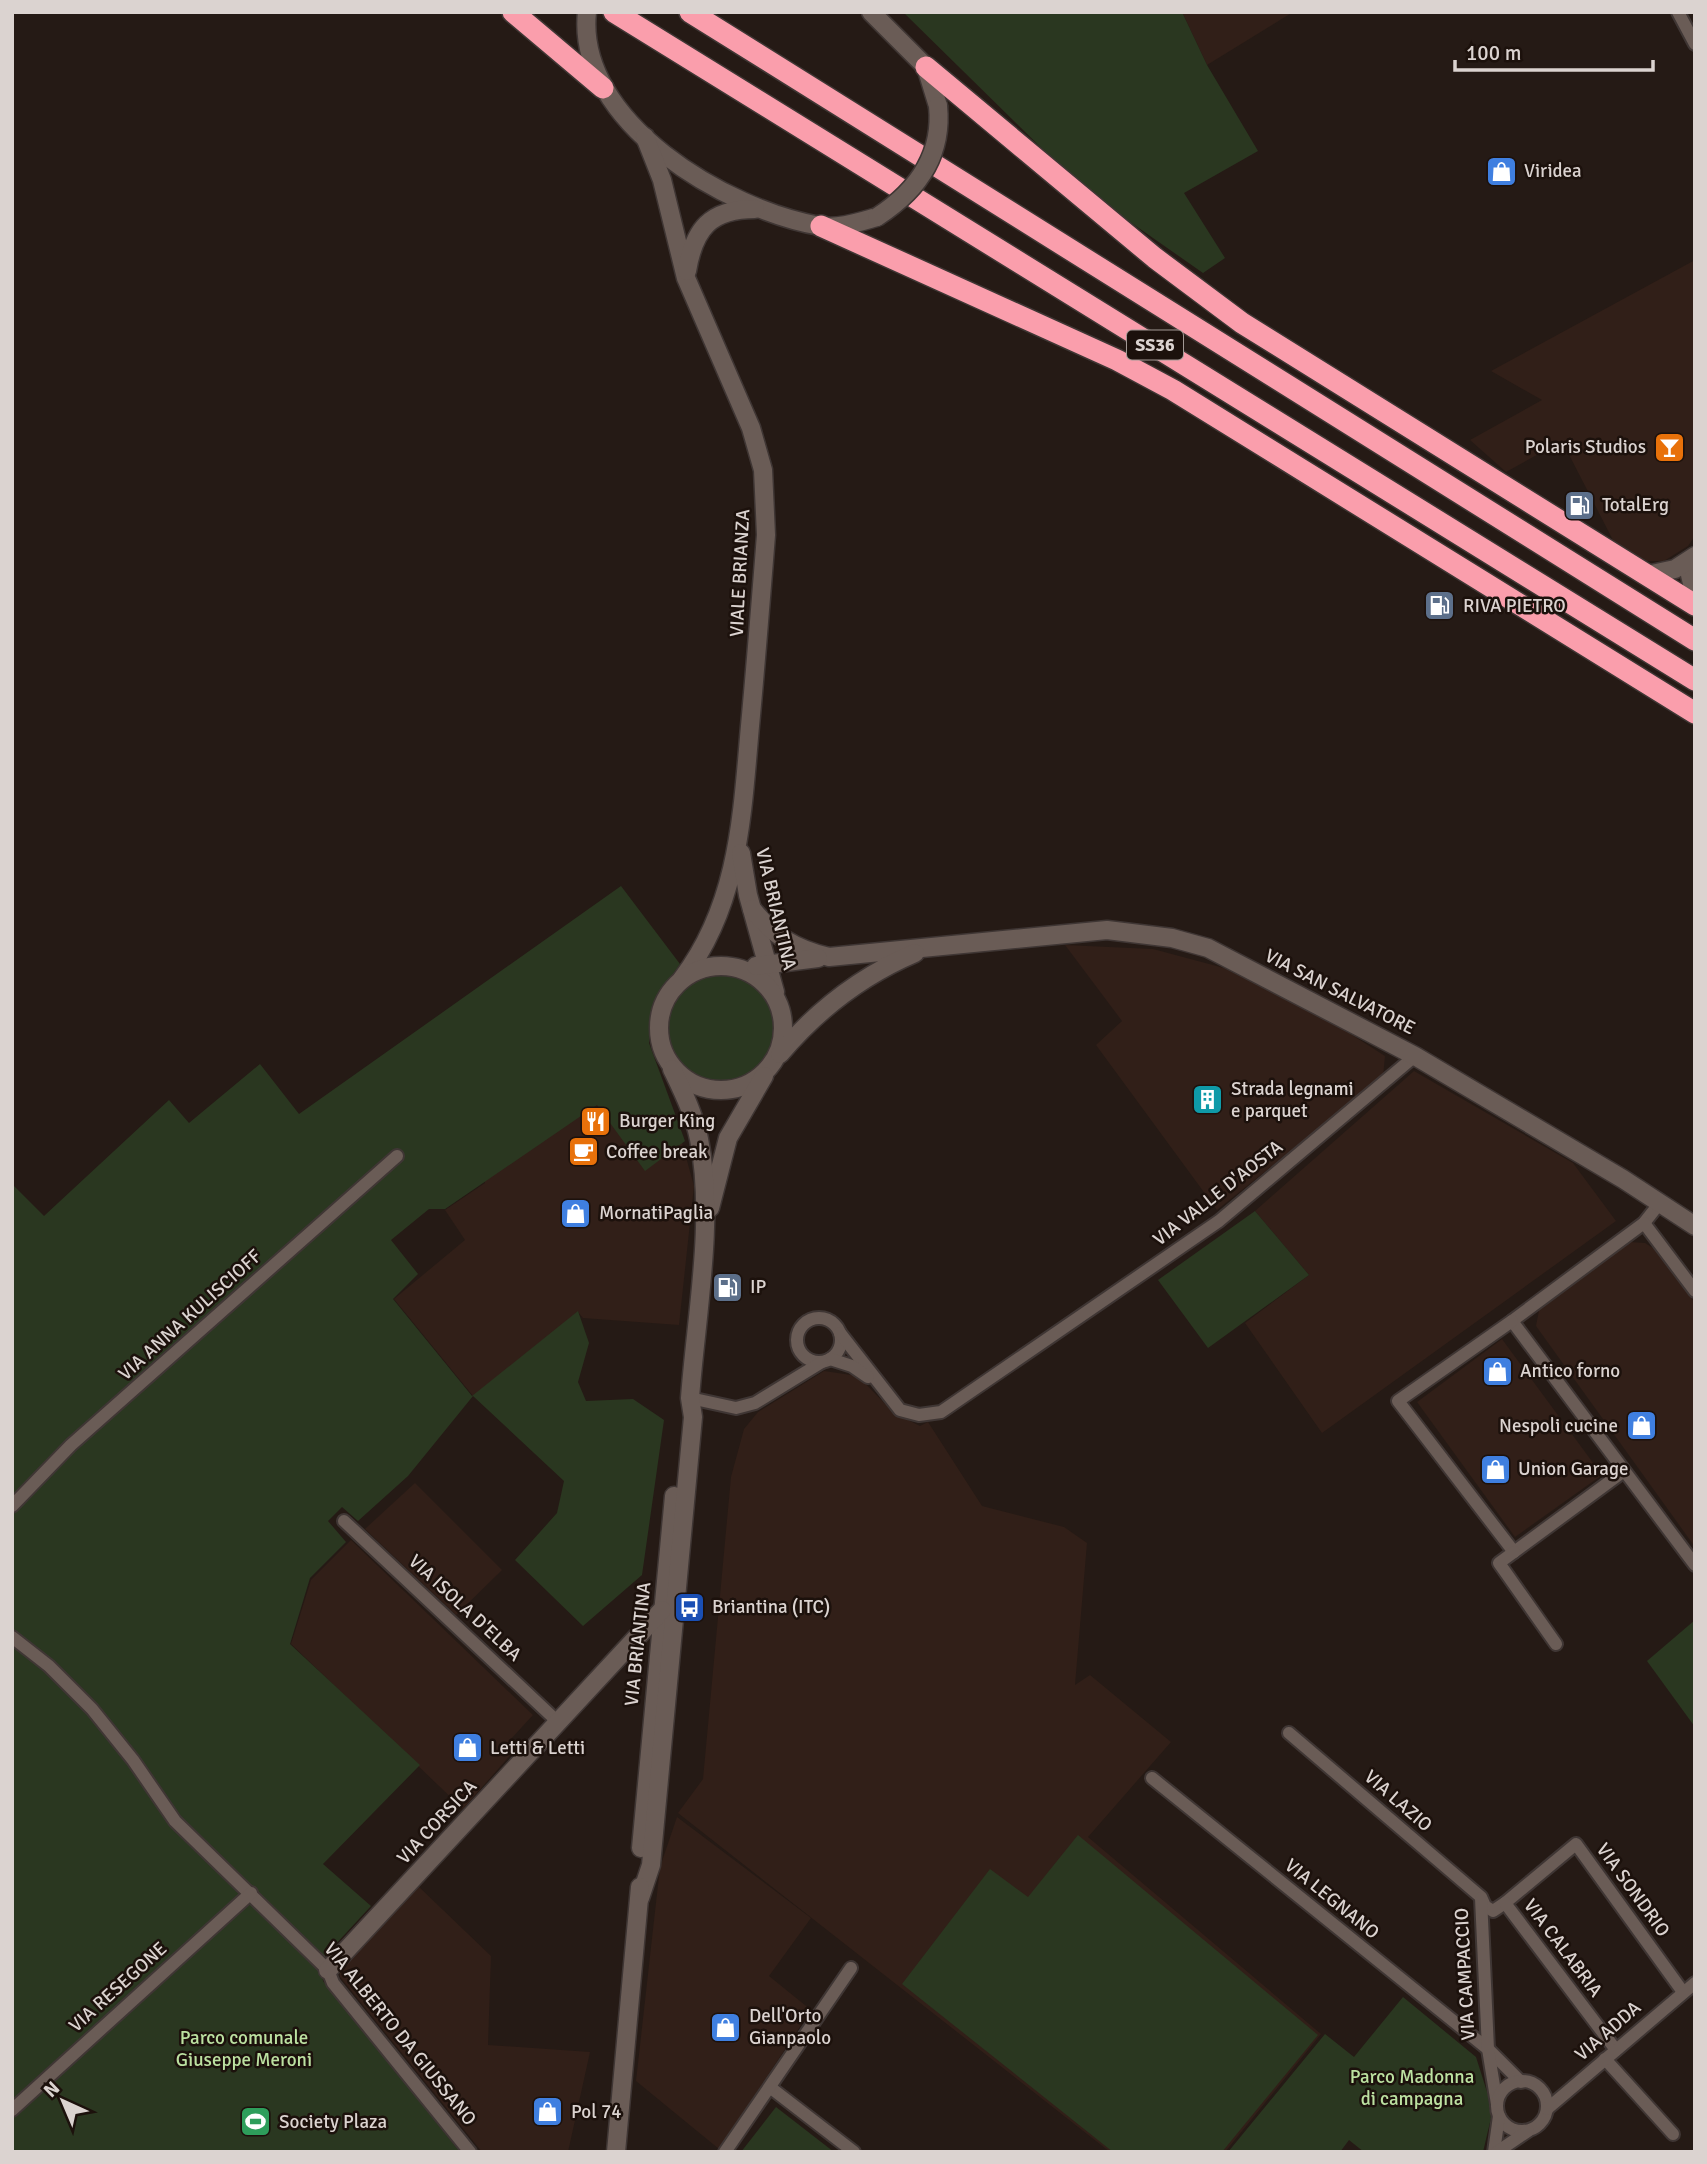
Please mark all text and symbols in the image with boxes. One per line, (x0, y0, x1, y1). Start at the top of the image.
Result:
scale bar (1455, 28, 1653, 72)
text: 100 m (1466, 40, 1521, 66)
shop icon: Viridea (1484, 154, 1518, 188)
place label: Viridea (1524, 159, 1582, 183)
road number: SS36 (1127, 330, 1183, 360)
bar icon: Polaris Studios (1652, 430, 1686, 464)
place label: Polaris Studios (1525, 435, 1646, 459)
fuel station icon: TotalErg (1562, 488, 1596, 522)
place label: TotalErg (1602, 493, 1669, 517)
street label: VIALE BRIANZA (725, 508, 755, 638)
fuel station icon: RIVA PIETRO (1423, 589, 1457, 623)
place label: RIVA PIETRO (1463, 594, 1566, 618)
street label: VIA BRIANTINA (750, 846, 802, 973)
street label: VIA SAN SALVATORE (1261, 944, 1419, 1040)
place label: Strada legnami e parquet (1231, 1077, 1354, 1123)
building icon: Strada legnami e parquet (1191, 1083, 1225, 1117)
restaurant icon: Burger King (579, 1104, 613, 1138)
place label: Burger King (619, 1109, 715, 1133)
cafe icon: Coffee break (566, 1135, 600, 1169)
street label: VIA VALLE D'AOSTA (1148, 1135, 1288, 1251)
place label: Coffee break (606, 1140, 708, 1164)
shop icon: MornatiPaglia (559, 1196, 593, 1230)
place label: MornatiPaglia (599, 1201, 713, 1225)
street label: VIA ANNA KULISCIOFF (113, 1244, 267, 1386)
fuel station icon: IP (710, 1270, 744, 1304)
place label: IP (750, 1275, 767, 1299)
shop icon: Antico forno (1480, 1354, 1514, 1388)
place label: Antico forno (1520, 1359, 1620, 1383)
shop icon: Nespoli cucine (1624, 1409, 1658, 1443)
place label: Nespoli cucine (1499, 1414, 1618, 1438)
shop icon: Union Garage (1478, 1452, 1512, 1486)
place label: Union Garage (1518, 1457, 1628, 1481)
street label: VIA ISOLA D'ELBA (403, 1549, 527, 1667)
street label: VIA BRIANTINA (620, 1580, 656, 1707)
bus stop icon: Briantina (ITC) (672, 1590, 706, 1624)
place label: Briantina (ITC) (712, 1595, 830, 1619)
shop icon: Letti & Letti (450, 1731, 484, 1765)
place label: Letti & Letti (490, 1736, 585, 1760)
street label: VIA LAZIO (1359, 1765, 1437, 1837)
street label: VIA CORSICA (392, 1775, 482, 1869)
street label: VIA SONDRIO (1591, 1838, 1675, 1942)
street label: VIA LEGNANO (1280, 1854, 1384, 1944)
street label: VIA CALABRIA (1518, 1894, 1608, 2002)
street label: VIA CAMPACCIO (1450, 1907, 1480, 2041)
street label: VIA RESEGONE (64, 1937, 172, 2037)
street label: VIA ALBERTO DA GIUSSANO (319, 1937, 481, 2131)
street label: VIA ADDA (1570, 1995, 1646, 2066)
place label: Dell'Orto Gianpaolo (749, 2004, 831, 2050)
shop icon: Dell'Orto Gianpaolo (709, 2010, 743, 2044)
park label: Parco comunale Giuseppe Meroni (176, 2026, 312, 2072)
park label: Parco Madonna di campagna (1350, 2065, 1474, 2111)
north arrow (28, 2066, 98, 2136)
text: N (39, 2076, 65, 2103)
shop icon: Pol 74 (531, 2095, 565, 2129)
place label: Pol 74 (571, 2100, 621, 2124)
sports icon: Society Plaza (239, 2105, 273, 2139)
place label: Society Plaza (279, 2110, 387, 2134)

